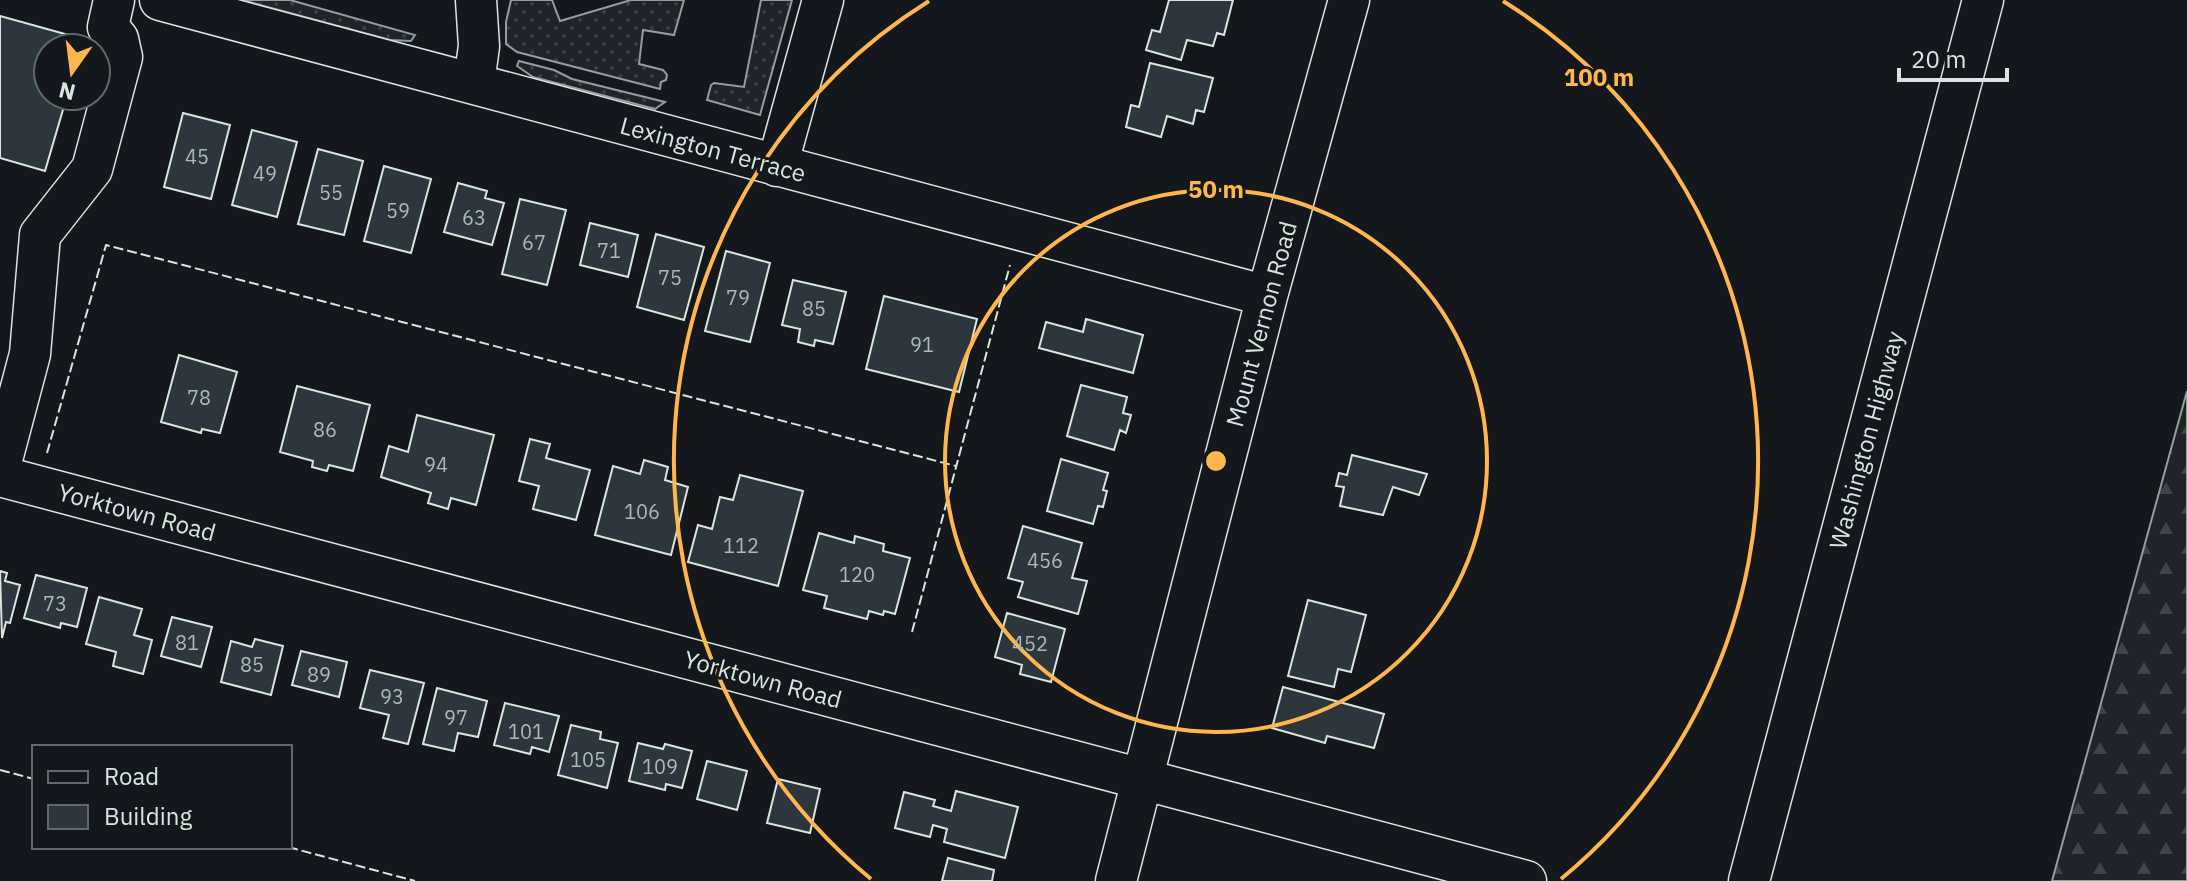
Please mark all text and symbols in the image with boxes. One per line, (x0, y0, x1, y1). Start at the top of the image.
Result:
north arrow (32, 32, 112, 112)
scale bar (1899, 32, 2007, 82)
text: 20 m (1911, 43, 1966, 75)
text: 100 m (1564, 61, 1634, 93)
text: N (56, 76, 78, 108)
street label: Lexington Terrace (617, 109, 809, 189)
house number: 45 (185, 143, 209, 170)
house number: 49 (253, 160, 277, 187)
text: 50 m (1188, 173, 1244, 205)
house number: 55 (319, 179, 343, 206)
house number: 59 (386, 197, 410, 224)
house number: 63 (462, 204, 486, 231)
street label: Mount Vernon Road (1218, 218, 1304, 430)
house number: 67 (522, 229, 546, 256)
house number: 71 (597, 237, 621, 264)
house number: 75 (658, 264, 682, 291)
house number: 79 (726, 284, 750, 311)
house number: 85 (802, 295, 826, 322)
street label: Washington Highway (1821, 327, 1911, 553)
house number: 91 (910, 331, 934, 358)
house number: 78 (187, 384, 211, 411)
house number: 86 (313, 416, 337, 443)
centre of rings (1202, 447, 1230, 475)
house number: 94 (424, 451, 448, 478)
street label: Yorktown Road (54, 476, 220, 548)
house number: 106 (624, 498, 660, 525)
house number: 112 (723, 532, 759, 559)
house number: 456 (1027, 547, 1063, 574)
house number: 120 (839, 561, 875, 588)
house number: 73 (43, 590, 67, 617)
house number: 81 (175, 629, 199, 656)
house number: 452 (1012, 630, 1048, 657)
street label: Yorktown Road (680, 643, 846, 715)
house number: 85 (240, 651, 264, 678)
house number: 89 (307, 661, 331, 688)
house number: 93 (380, 683, 404, 710)
house number: 97 (444, 704, 468, 731)
house number: 101 (508, 718, 544, 745)
legend (32, 745, 292, 849)
house number: 105 (570, 746, 606, 773)
house number: 109 (642, 753, 678, 780)
text: Road (104, 760, 159, 792)
text: Building (104, 800, 192, 832)

